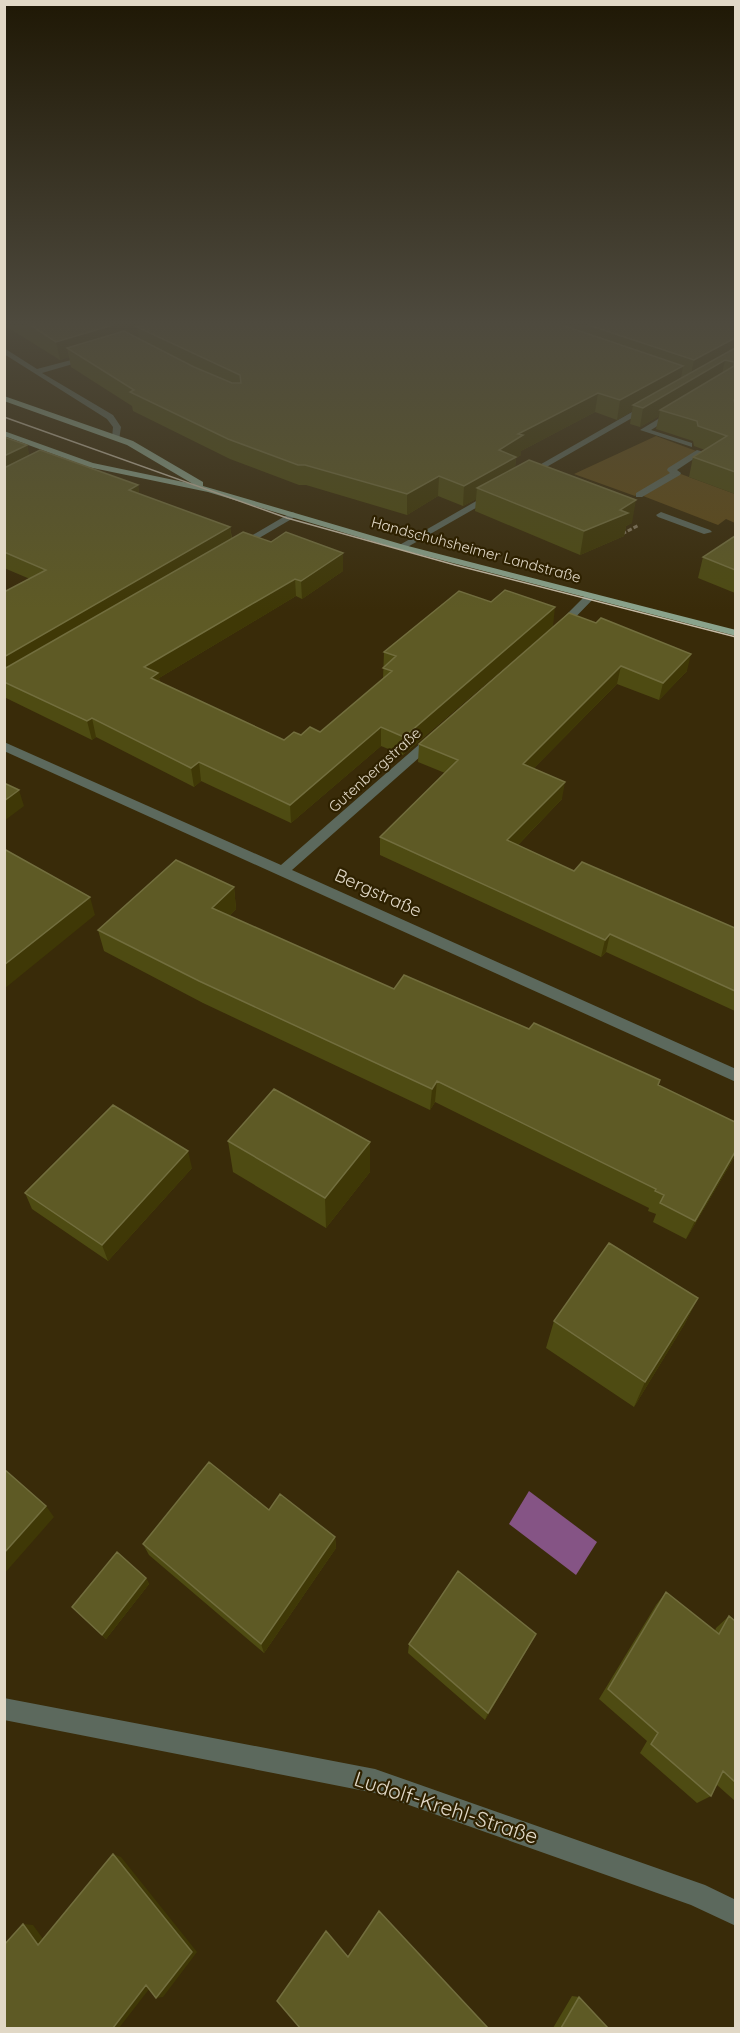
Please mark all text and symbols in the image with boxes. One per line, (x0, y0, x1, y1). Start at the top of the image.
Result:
street label: Handschuhsheimer Landstraße (369, 512, 583, 587)
street label: Gutenbergstraße (325, 723, 425, 816)
street label: Bergstraße (331, 863, 425, 922)
street label: Ludolf-Krehl-Straße (351, 1765, 541, 1849)

